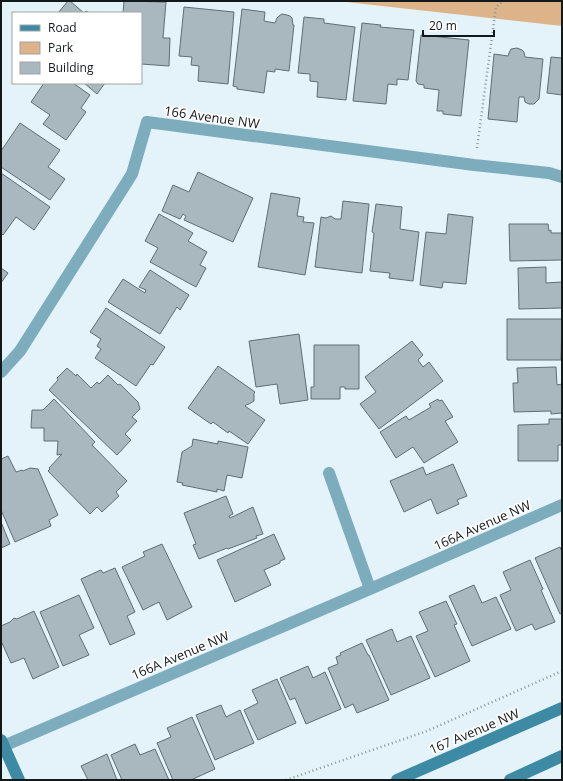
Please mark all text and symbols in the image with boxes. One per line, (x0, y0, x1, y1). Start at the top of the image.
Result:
legend (12, 12, 142, 84)
scale bar (423, 12, 494, 38)
text: 20 m (429, 17, 457, 34)
text: Road (48, 19, 77, 36)
text: Park (48, 39, 74, 56)
text: Building (48, 59, 94, 76)
street label: 166 Avenue NW (163, 101, 261, 133)
street label: 166A Avenue NW (431, 496, 533, 554)
street label: 166A Avenue NW (128, 626, 232, 684)
street label: 167 Avenue NW (426, 704, 522, 758)

